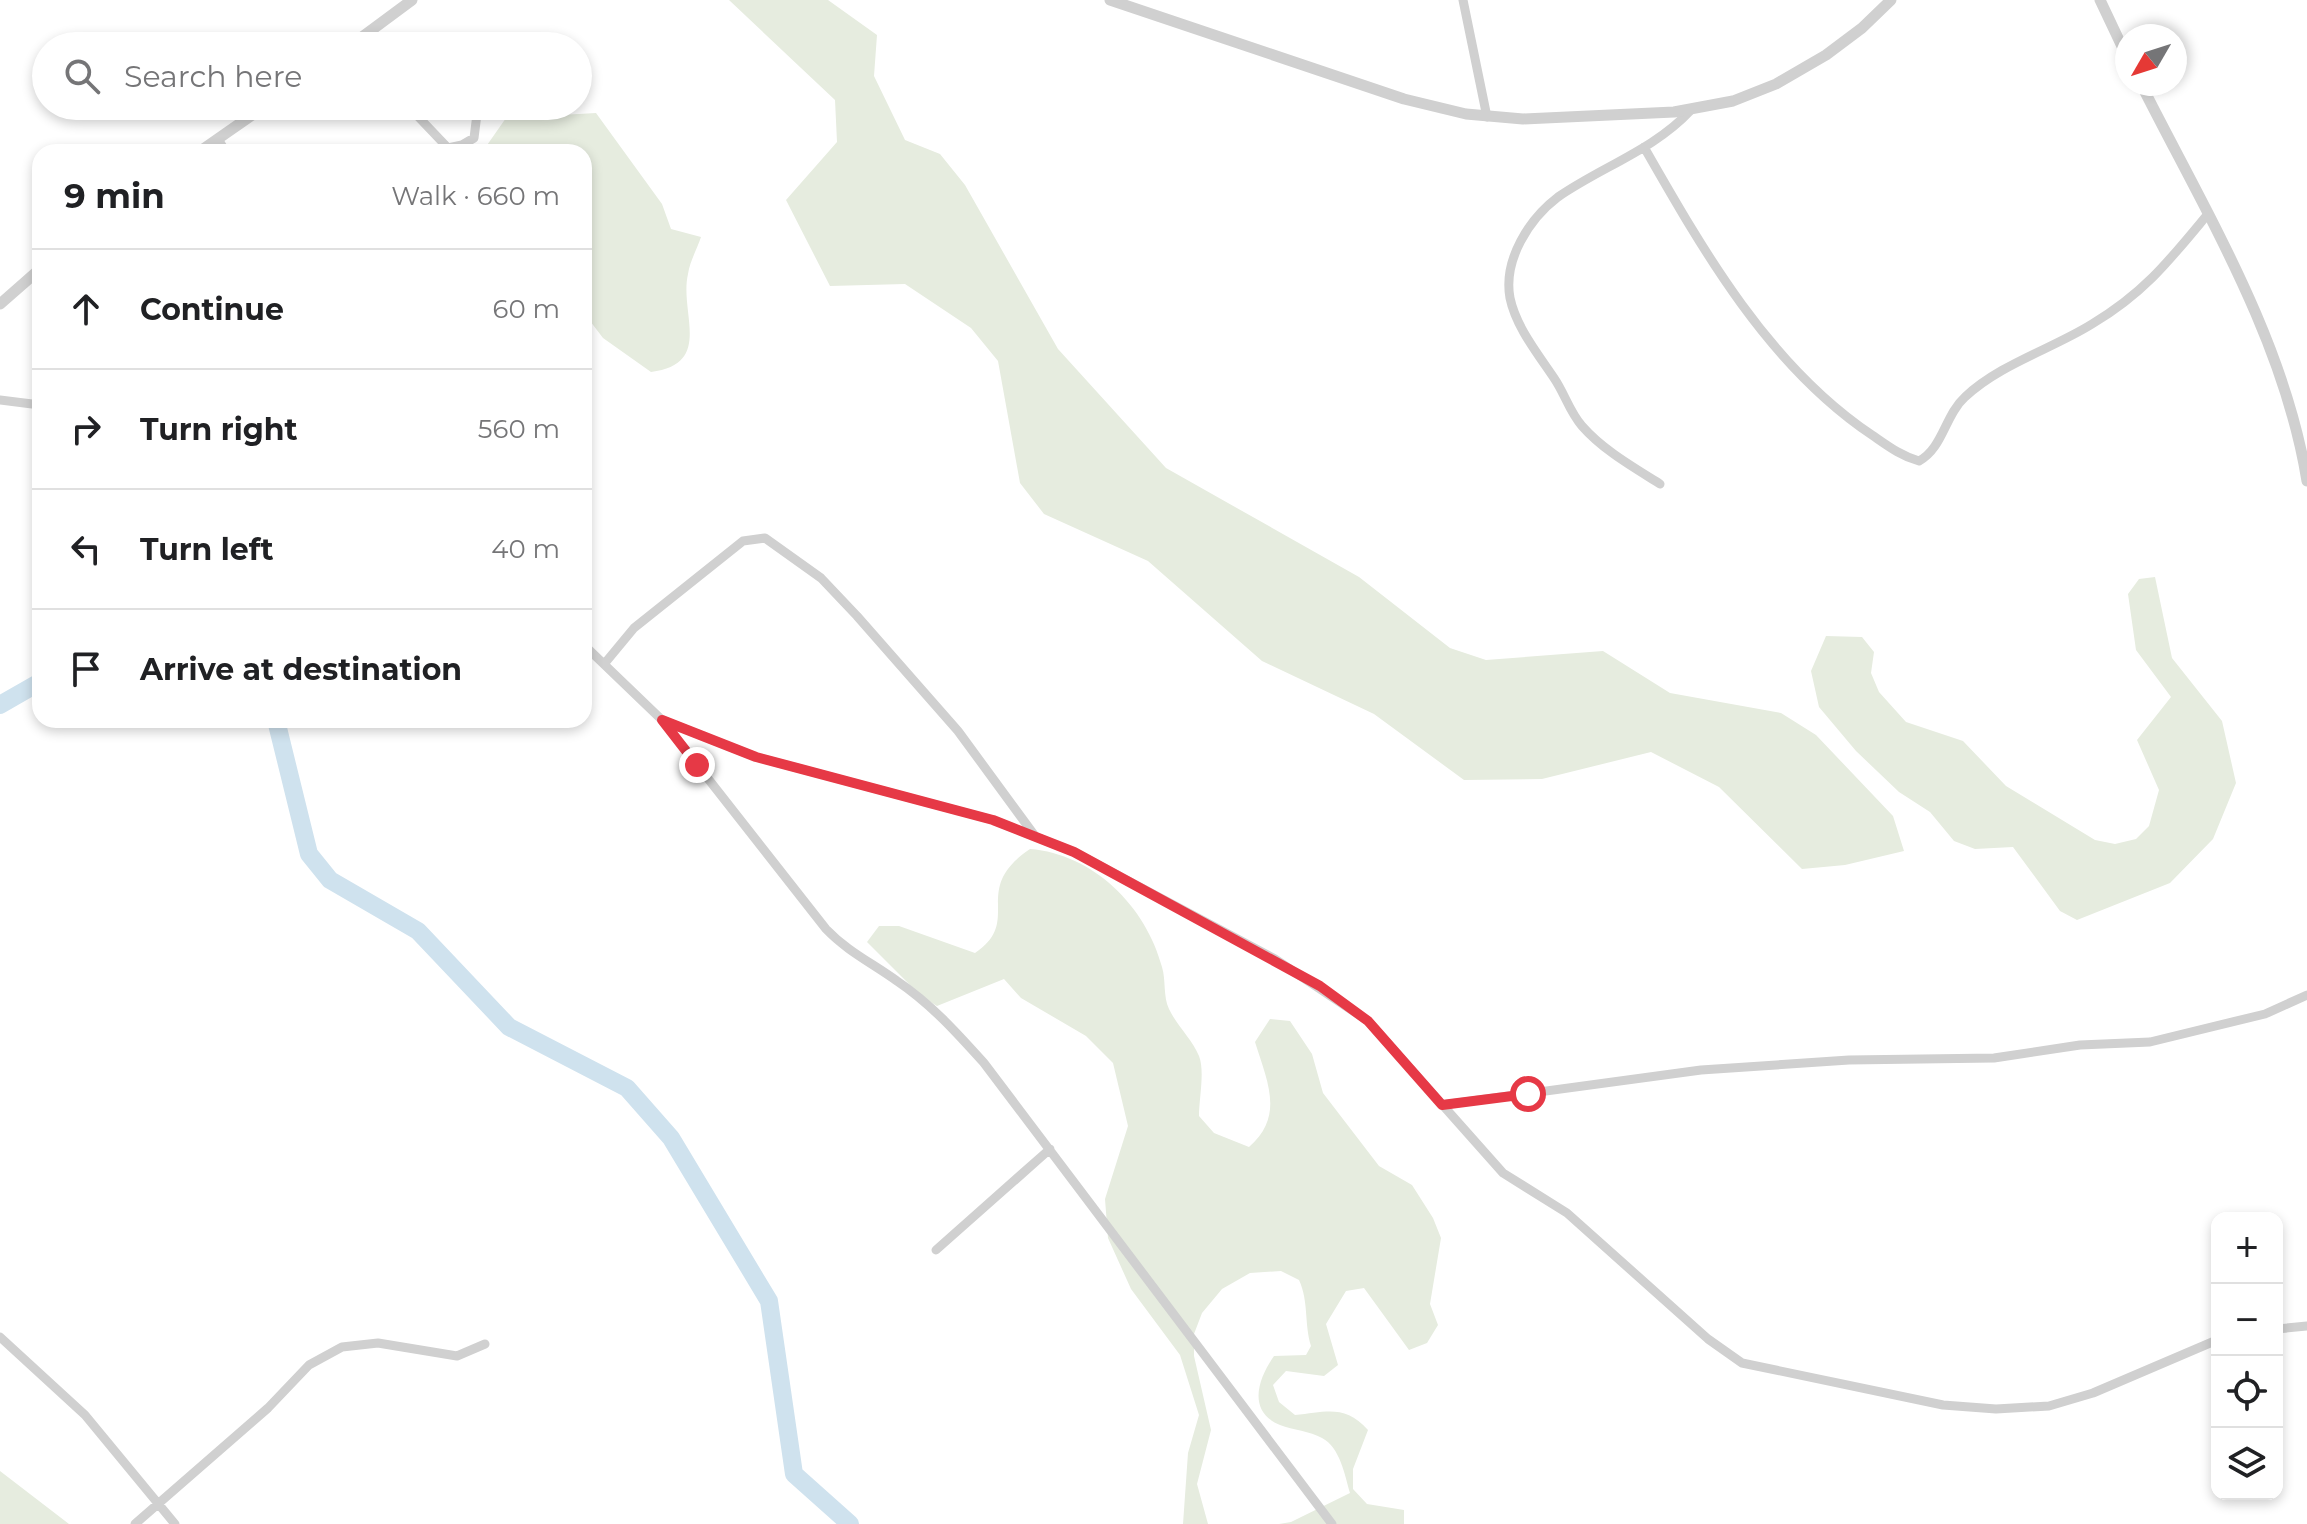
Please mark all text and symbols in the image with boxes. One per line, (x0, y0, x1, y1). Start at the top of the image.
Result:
north arrow (2115, 24, 2187, 96)
search box (32, 32, 592, 120)
icon: search (60, 54, 104, 98)
text: Search here (124, 58, 302, 95)
text: 9 min (64, 175, 165, 217)
text: Walk · 660 m (391, 180, 560, 212)
icon: ahead (64, 287, 108, 331)
text: Continue (140, 291, 284, 328)
text: 60 m (493, 293, 560, 325)
icon: right (64, 407, 108, 451)
text: Turn right (140, 411, 297, 448)
text: 560 m (478, 413, 560, 445)
icon: left (64, 527, 108, 571)
text: Turn left (140, 531, 273, 568)
text: 40 m (491, 533, 560, 565)
icon: arrive (64, 647, 108, 691)
text: Arrive at destination (140, 651, 462, 688)
route end (679, 747, 715, 783)
route start (1510, 1076, 1546, 1112)
map controls (2211, 1212, 2283, 1500)
button: + (2211, 1212, 2283, 1284)
button: − (2211, 1284, 2283, 1356)
button: locate (2211, 1356, 2283, 1428)
button: layers (2211, 1428, 2283, 1500)

